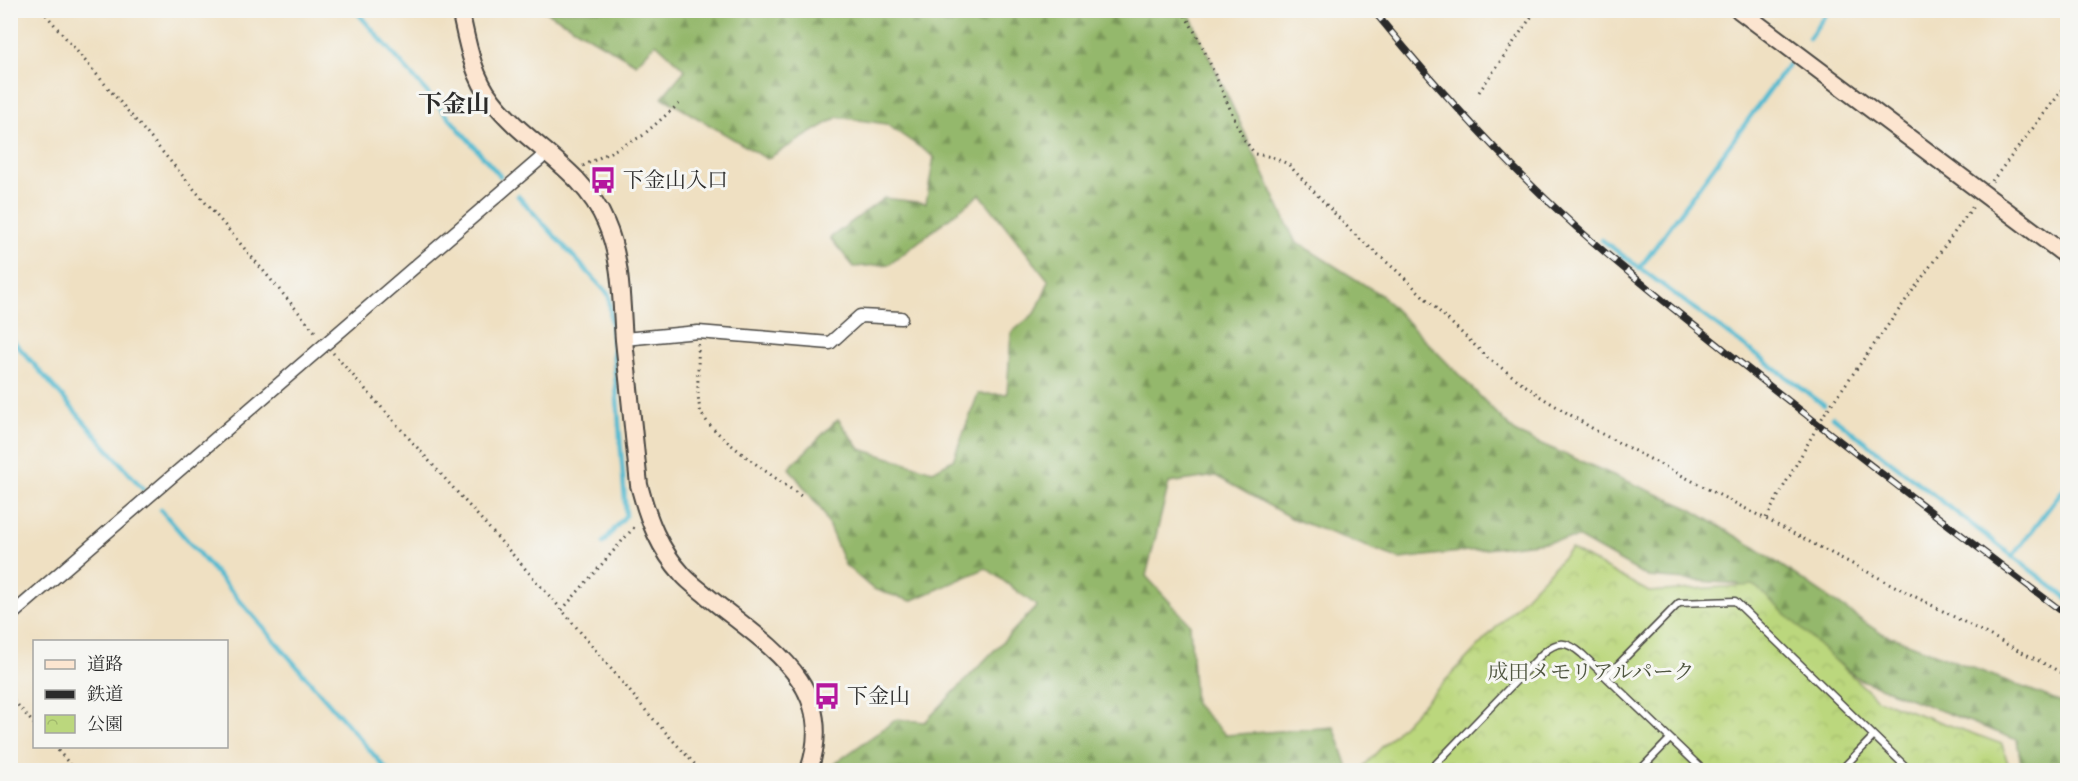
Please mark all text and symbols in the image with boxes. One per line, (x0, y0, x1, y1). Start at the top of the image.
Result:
district label: 下金山 (418, 89, 490, 123)
bus stop icon: 下金山入口 (588, 165, 618, 195)
place label: 下金山入口 (623, 167, 728, 196)
legend (33, 640, 228, 748)
text: 道路 (87, 653, 123, 678)
park label: 成田メモリアルパーク (1487, 659, 1695, 688)
bus stop icon: 下金山 (812, 681, 842, 711)
text: 鉄道 (87, 683, 123, 708)
place label: 下金山 (847, 683, 910, 712)
text: 公園 (87, 713, 123, 738)

